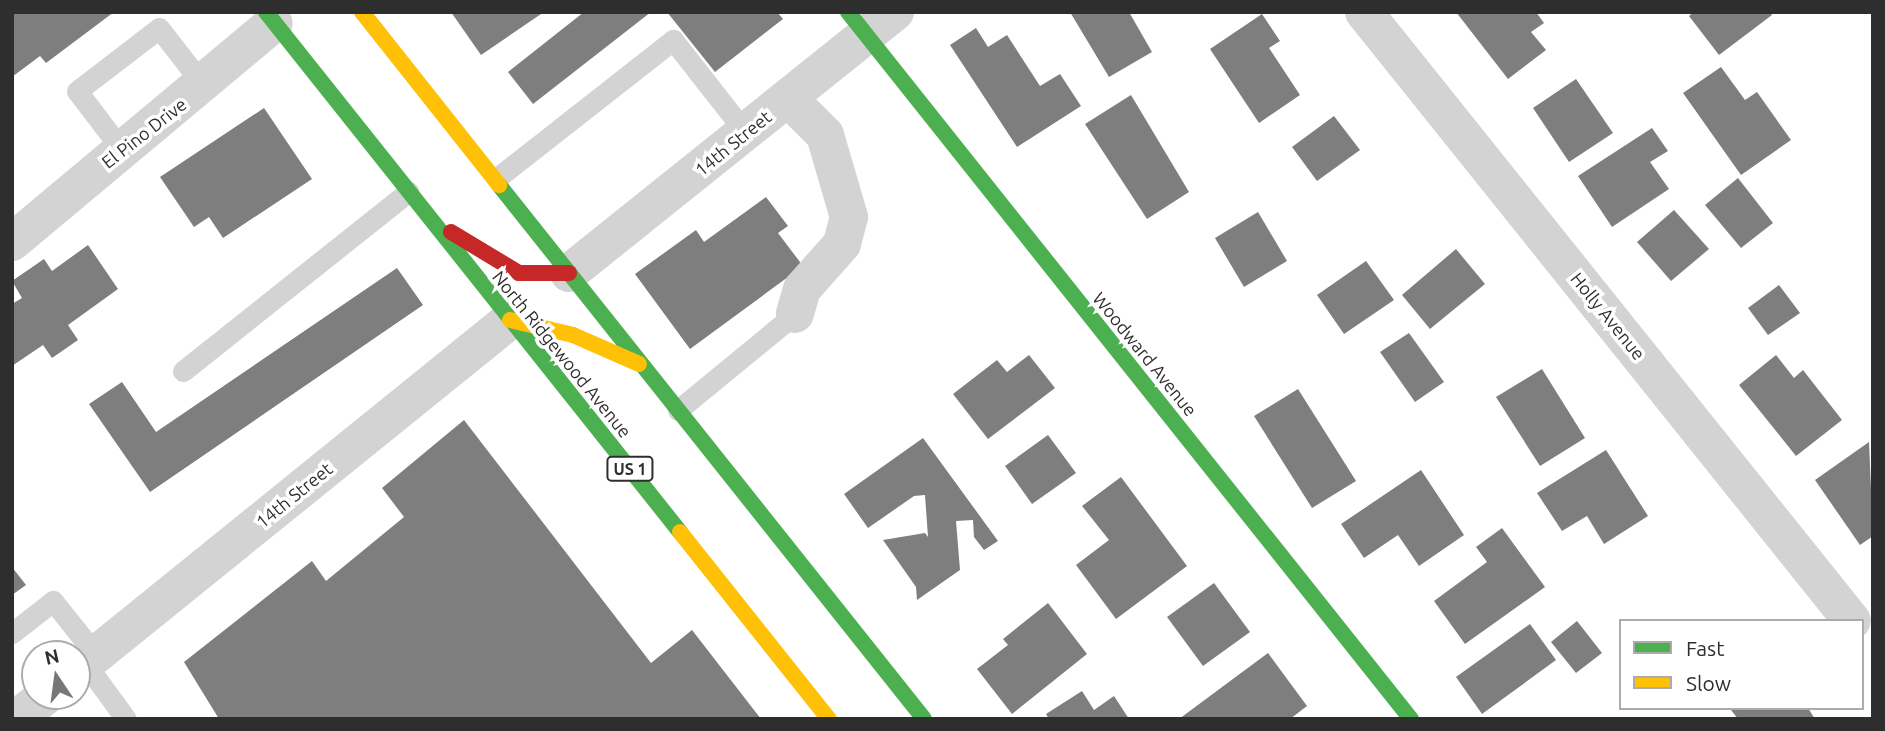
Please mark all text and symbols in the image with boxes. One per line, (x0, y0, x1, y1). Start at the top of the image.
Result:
street label: El Pino Drive (97, 93, 191, 173)
street label: 14th Street (690, 106, 776, 180)
street label: North Ridgewood Avenue (488, 266, 636, 442)
street label: Holly Avenue (1566, 268, 1650, 364)
street label: Woodward Avenue (1088, 288, 1202, 420)
road number: US 1 (606, 456, 654, 482)
street label: 14th Street (251, 458, 337, 532)
legend (1619, 619, 1864, 710)
text: Fast (1686, 636, 1724, 660)
north arrow (21, 640, 91, 710)
text: N (42, 644, 61, 669)
text: Slow (1686, 671, 1731, 695)

